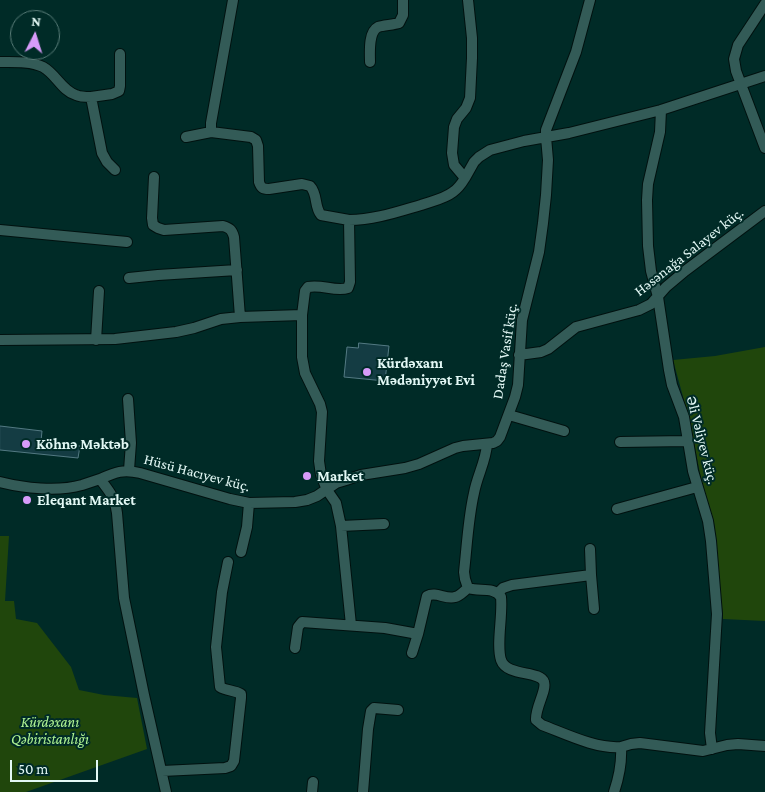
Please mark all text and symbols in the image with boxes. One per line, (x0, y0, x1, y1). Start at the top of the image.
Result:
north arrow (10, 10, 60, 60)
text: N (31, 13, 42, 29)
street label: Həsənağa Salayev küç. (631, 204, 747, 300)
street label: Dadaş Vasif küç. (489, 302, 521, 400)
place label: Kürdəxanı Mədəniyyət Evi (377, 354, 475, 389)
marker: Kürdəxanı Mədəniyyət Evi (361, 366, 373, 378)
street label: Əli Vəliyev küç. (682, 394, 722, 486)
place label: Köhnə Məktəb (36, 435, 129, 453)
marker: Köhnə Məktəb (20, 438, 32, 450)
street label: Hüsü Hacıyev küç. (142, 450, 252, 496)
place label: Market (317, 467, 364, 485)
marker: Market (301, 470, 313, 482)
place label: Eleqant Market (37, 491, 136, 509)
marker: Eleqant Market (21, 494, 33, 506)
park label: Kürdəxanı Qəbiristanlığı (11, 713, 89, 748)
scale bar (12, 750, 100, 782)
text: 50 m (18, 761, 48, 777)

